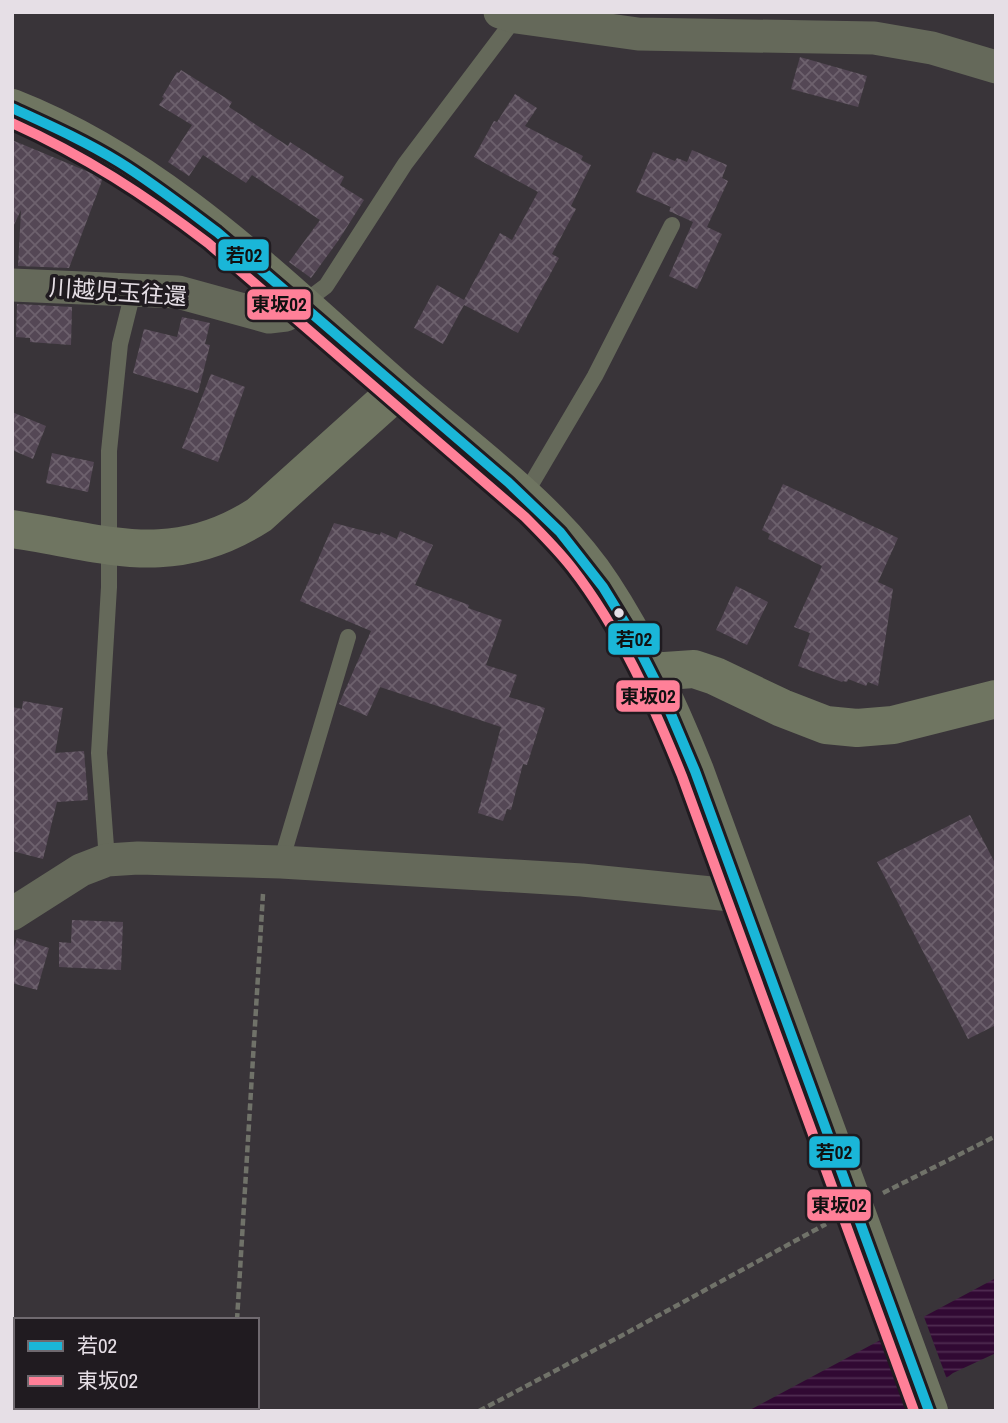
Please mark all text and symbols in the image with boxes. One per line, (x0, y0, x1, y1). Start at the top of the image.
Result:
line badge: 若02 (217, 238, 270, 272)
text: 若02 (226, 242, 263, 268)
street label: 川越児玉往還 (48, 271, 188, 312)
line badge: 東坂02 (246, 288, 312, 321)
text: 東坂02 (251, 291, 307, 317)
unlabelled marker (612, 606, 626, 620)
line badge: 若02 (607, 622, 661, 656)
text: 若02 (616, 626, 653, 652)
line badge: 東坂02 (615, 679, 681, 713)
text: 東坂02 (620, 683, 676, 709)
line badge: 若02 (808, 1135, 861, 1169)
text: 若02 (816, 1139, 853, 1165)
line badge: 東坂02 (806, 1188, 872, 1222)
text: 東坂02 (811, 1192, 867, 1218)
legend (14, 1318, 259, 1409)
text: 若02 (77, 1331, 117, 1360)
text: 東坂02 (77, 1366, 138, 1395)

